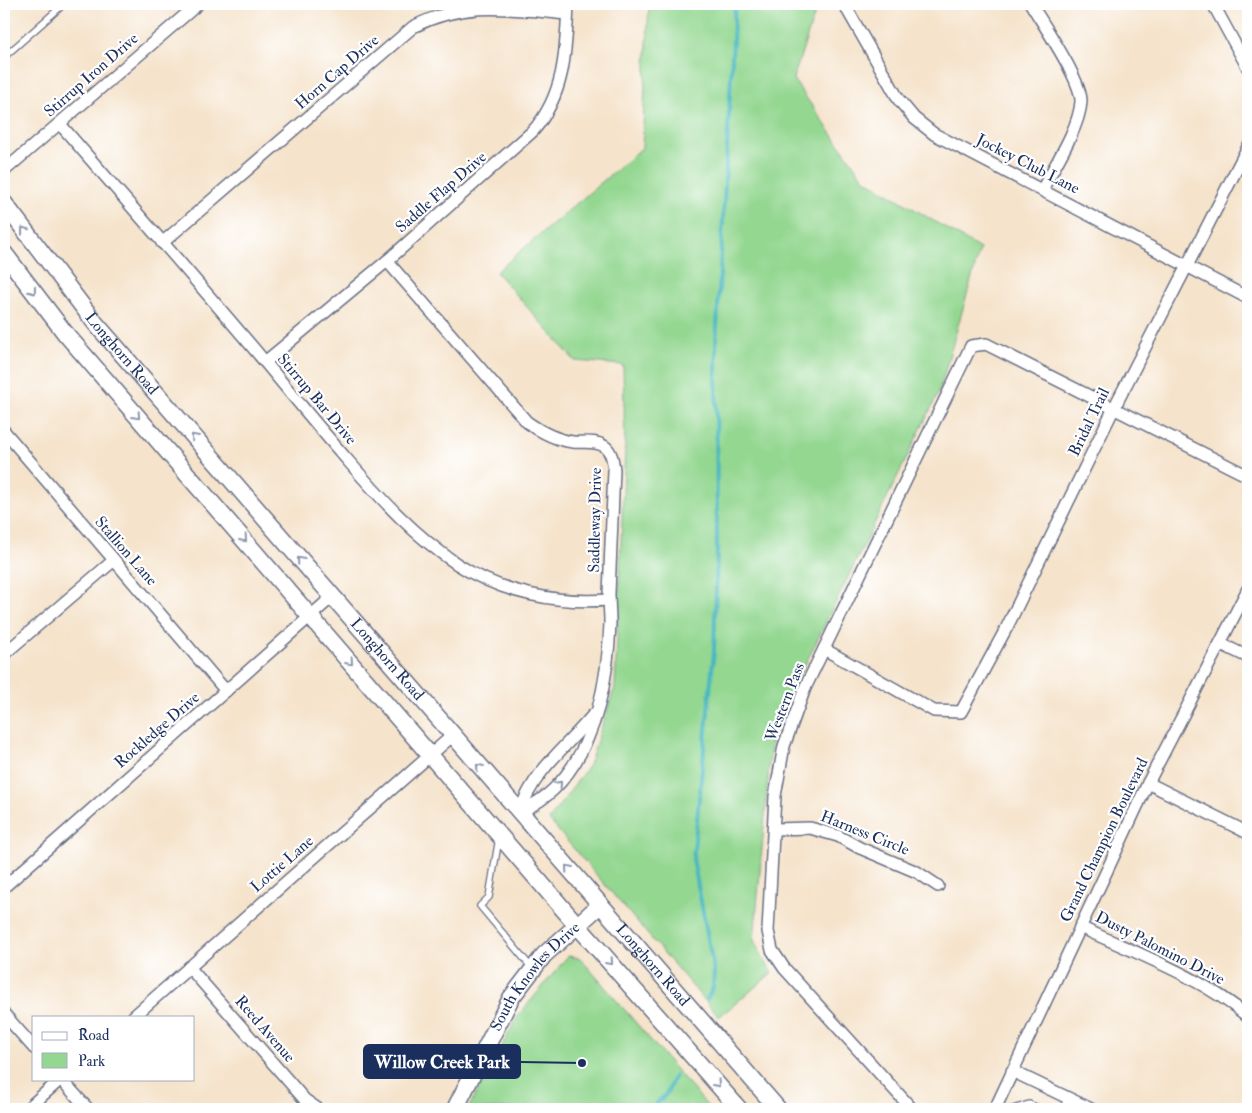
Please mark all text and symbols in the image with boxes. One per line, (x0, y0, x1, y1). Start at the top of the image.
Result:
street label: Stirrup Iron Drive (40, 28, 143, 122)
street label: Horn Cap Drive (291, 30, 384, 115)
street label: Jockey Club Lane (972, 129, 1083, 200)
street label: Saddle Flap Drive (391, 147, 492, 238)
one-way arrow (22, 227, 30, 236)
one-way arrow (28, 286, 37, 295)
street label: Longhorn Road (81, 308, 163, 399)
street label: Stirrup Bar Drive (272, 349, 361, 450)
street label: Bridal Trail (1064, 385, 1114, 459)
one-way arrow (132, 411, 141, 420)
one-way arrow (191, 434, 200, 443)
street label: Saddleway Drive (584, 467, 606, 573)
street label: Stallion Lane (90, 512, 162, 590)
one-way arrow (238, 533, 247, 542)
one-way arrow (297, 557, 306, 566)
street label: Longhorn Road (346, 614, 428, 705)
one-way arrow (344, 656, 353, 665)
street label: Western Pass (760, 660, 809, 745)
street label: Rockledge Drive (110, 687, 204, 772)
street label: Grand Champion Boulevard (1055, 754, 1153, 926)
one-way arrow (476, 764, 485, 773)
one-way arrow (553, 781, 562, 790)
street label: Harness Circle (818, 806, 913, 860)
street label: Lottie Lane (246, 831, 318, 897)
one-way arrow (565, 865, 574, 874)
street label: Dusty Palomino Drive (1092, 907, 1228, 989)
street label: South Knowles Drive (486, 917, 584, 1034)
street label: Longhorn Road (612, 920, 694, 1010)
one-way arrow (604, 956, 612, 965)
street label: Reed Avenue (230, 991, 300, 1067)
legend (32, 1016, 195, 1080)
text: Road (78, 1026, 110, 1045)
callout: Willow Creek Park (364, 1045, 520, 1078)
text: Willow Creek Park (373, 1051, 510, 1074)
text: Park (78, 1052, 105, 1071)
one-way arrow (711, 1078, 720, 1087)

